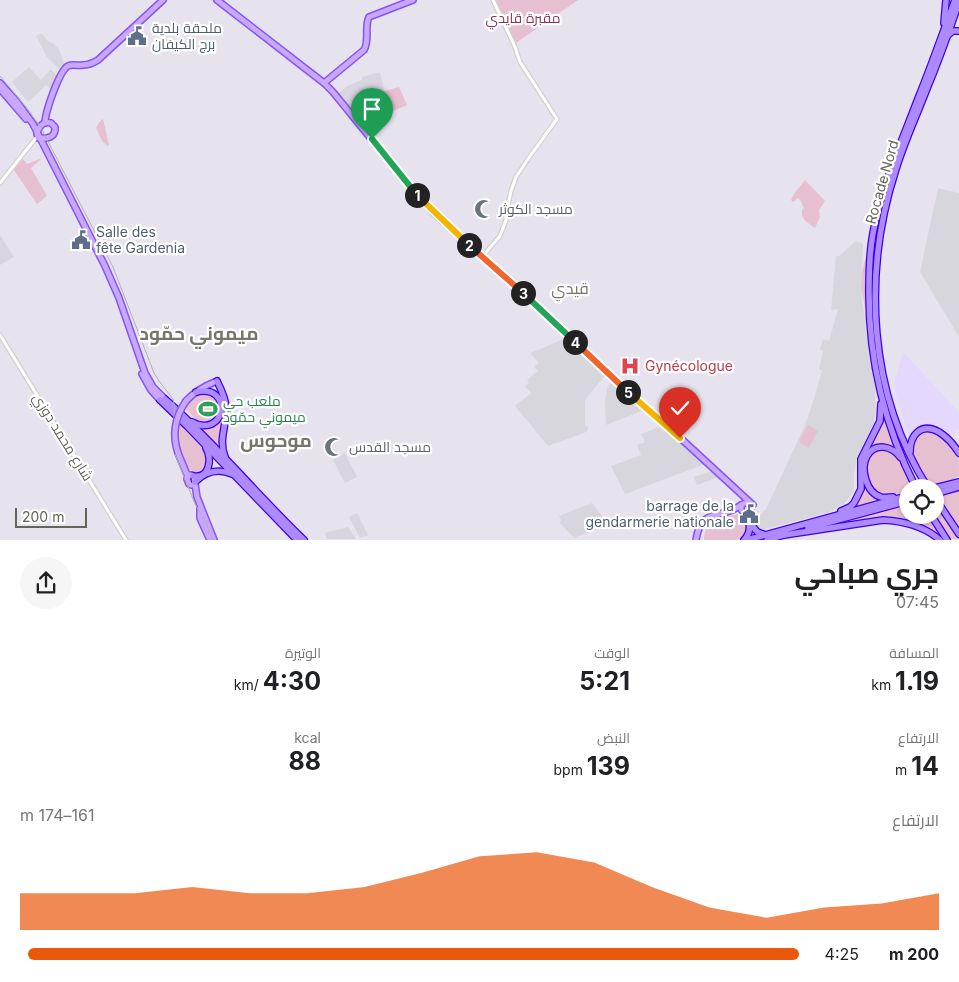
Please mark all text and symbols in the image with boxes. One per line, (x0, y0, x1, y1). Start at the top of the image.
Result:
park label: مقبرة قايدي (486, 9, 560, 30)
place label: ملحقة بلدية برج الكيفان (152, 19, 222, 53)
public building icon: ملحقة بلدية برج الكيفان (126, 25, 148, 47)
pin (351, 88, 393, 139)
icon: arrive (358, 95, 386, 123)
street label: Rocade Nord (861, 138, 902, 226)
pin: 1 (404, 182, 430, 208)
text: 1 (414, 187, 421, 204)
mosque icon: مسجد الكوثر (473, 198, 495, 220)
place label: مسجد الكوثر (498, 200, 573, 217)
place label: Salle des fête Gardenia (96, 223, 185, 256)
public building icon: Salle des fête Gardenia (70, 229, 92, 251)
pin: 2 (456, 232, 482, 258)
text: 2 (465, 237, 474, 254)
district label: قيدي (551, 278, 589, 302)
pin: 3 (510, 280, 536, 306)
text: 3 (519, 285, 528, 302)
district label: ميموني حمّود (139, 322, 259, 349)
pin: 4 (562, 330, 588, 354)
text: 4 (571, 334, 580, 351)
hospital icon: Gynécologue (619, 355, 641, 377)
place label: Gynécologue (645, 357, 733, 374)
pin: 5 (616, 380, 640, 404)
text: 5 (624, 384, 633, 401)
pin (659, 387, 701, 438)
street label: شارع محمد دوزي (26, 390, 97, 486)
place label: ملعب حي ميموني حمّود (223, 392, 306, 429)
icon: check (666, 394, 694, 422)
sports icon: ملعب حي ميموني حمّود (197, 398, 219, 420)
district label: موحوس (240, 429, 312, 452)
mosque icon: مسجد القدس (323, 436, 345, 458)
place label: مسجد القدس (349, 438, 431, 455)
map controls (899, 479, 944, 524)
button: locate (899, 479, 944, 524)
place label: barrage de la gendarmerie nationale (585, 497, 734, 530)
public building icon: barrage de la gendarmerie nationale (738, 503, 760, 525)
scale bar (15, 504, 88, 528)
text: 200 m (22, 508, 64, 525)
text: جري صباحي (794, 556, 939, 590)
button: share (20, 557, 72, 609)
text: 07:45 (896, 592, 939, 612)
text: الوتيرة (285, 644, 321, 661)
text: الوقت (594, 644, 630, 661)
text: المسافة (889, 644, 939, 661)
text: 4:30 (263, 666, 321, 696)
text: 5:21 (579, 666, 630, 696)
text: 1.19 (895, 666, 939, 696)
text: /km (234, 676, 263, 693)
text: km (871, 676, 895, 693)
text: kcal (294, 729, 321, 746)
text: النبض (597, 729, 630, 746)
text: الارتفاع (898, 729, 939, 746)
text: 88 (288, 746, 321, 776)
text: 139 (587, 751, 630, 781)
text: 14 (911, 751, 939, 781)
text: bpm (553, 761, 587, 778)
text: m (895, 761, 911, 778)
text: 161–174 m (20, 805, 94, 825)
text: الارتفاع (892, 810, 939, 830)
text: 4:25 (825, 944, 859, 964)
text: 200 m (889, 944, 939, 964)

